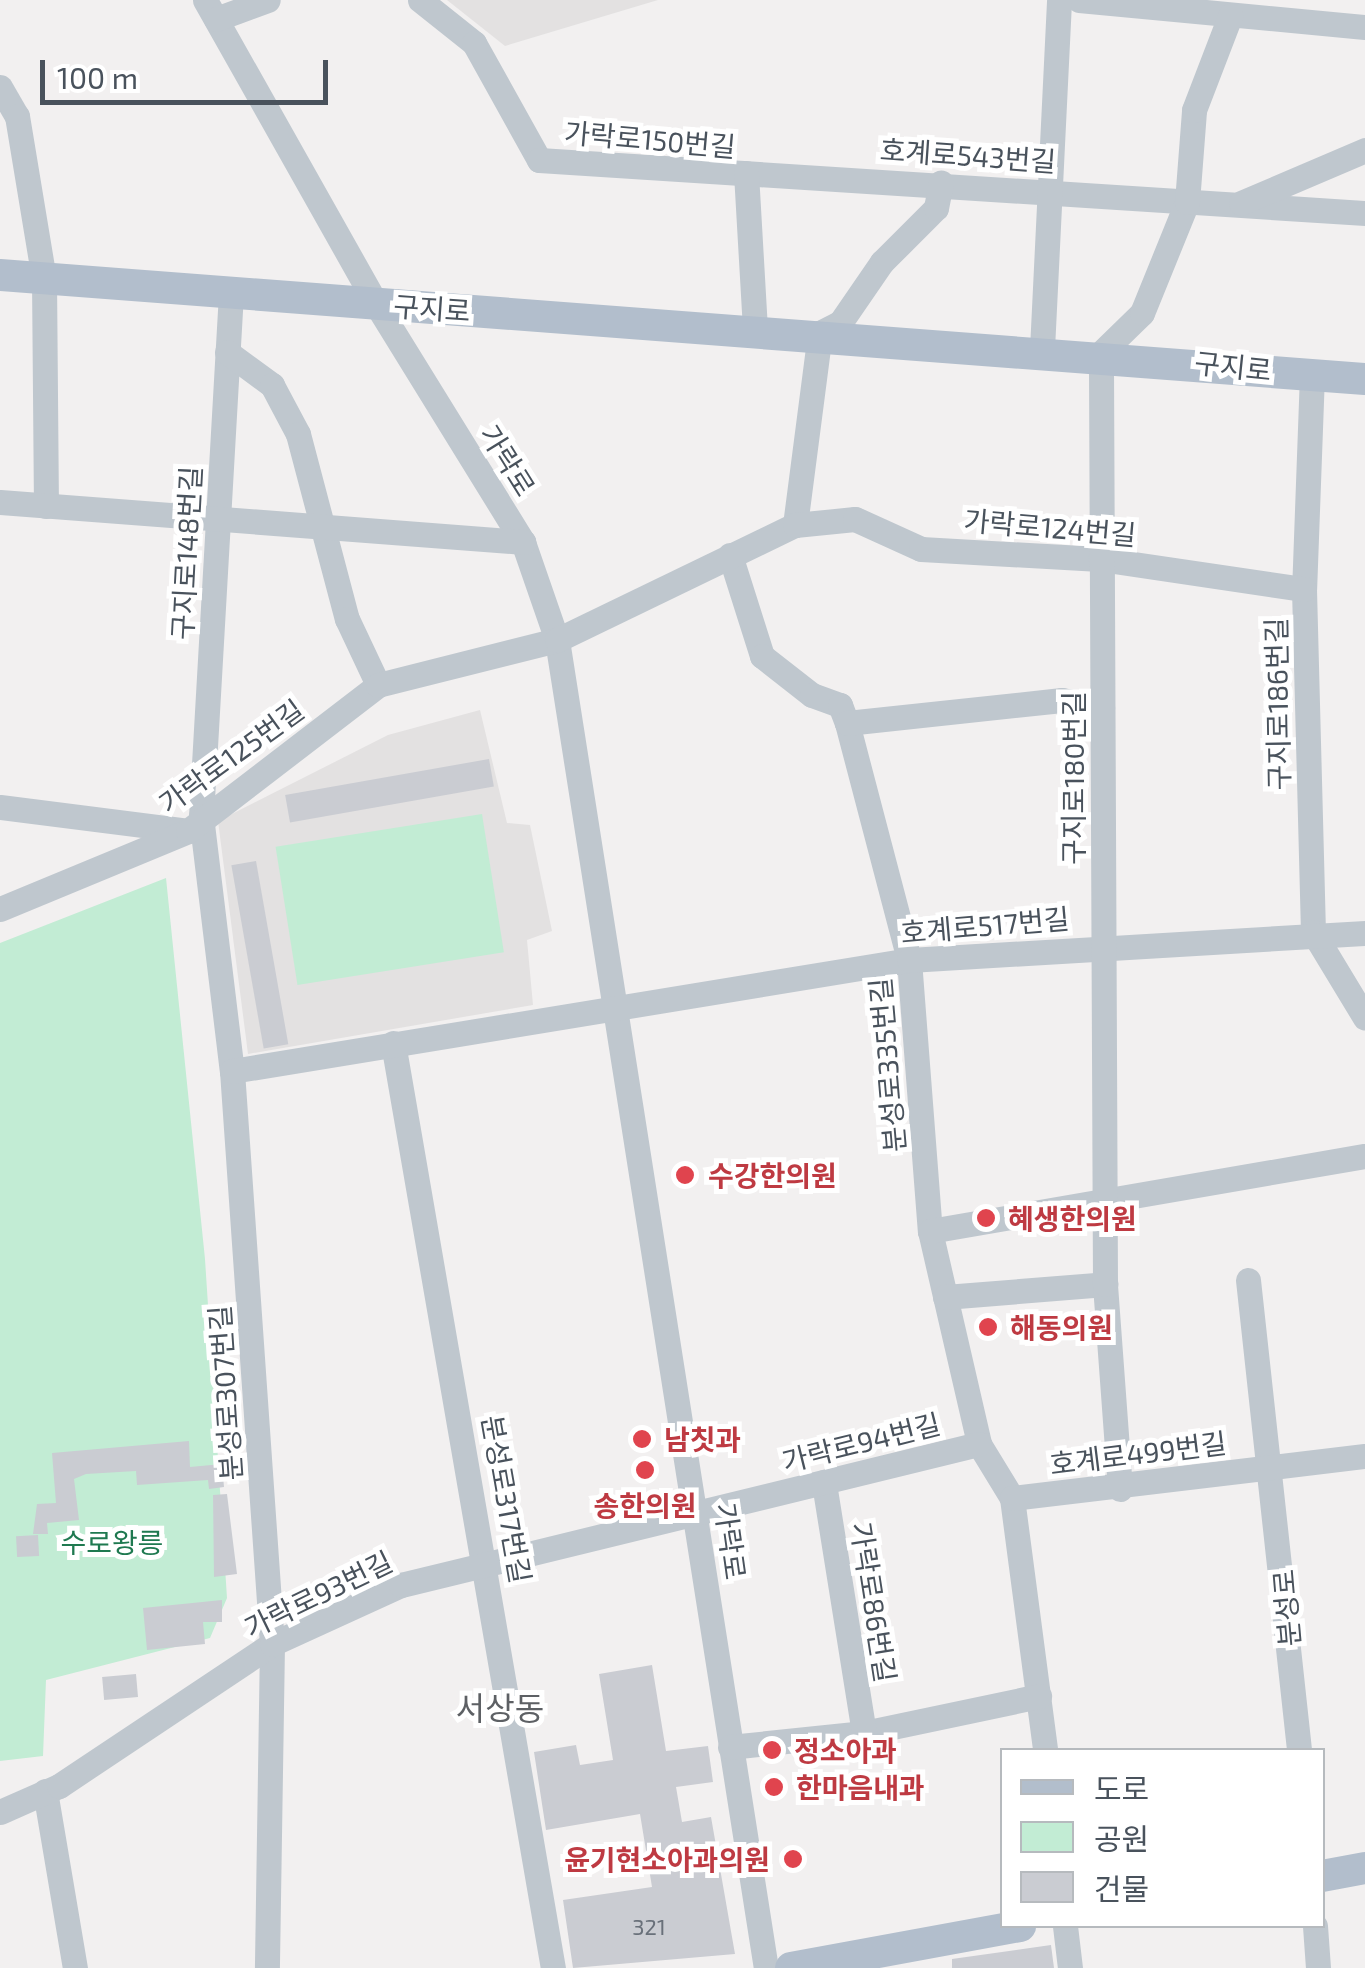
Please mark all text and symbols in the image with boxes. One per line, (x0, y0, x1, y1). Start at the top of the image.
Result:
scale bar (45, 40, 332, 102)
text: 100 m (57, 59, 138, 95)
street label: 가락로150번길 (563, 115, 737, 163)
street label: 호계로543번길 (879, 132, 1057, 178)
street label: 구지로 (392, 289, 472, 327)
street label: 구지로 (1193, 345, 1273, 387)
street label: 가락로 (473, 418, 543, 502)
street label: 구지로148번길 (165, 465, 207, 641)
street label: 가락로124번길 (962, 503, 1138, 551)
street label: 구지로186번길 (1259, 617, 1295, 791)
street label: 구지로180번길 (1056, 691, 1090, 865)
street label: 가락로125번길 (152, 692, 310, 820)
street label: 호계로517번길 (899, 901, 1071, 949)
street label: 분성로335번길 (863, 976, 911, 1154)
place label: 수강한의원 (708, 1158, 837, 1192)
marker: 수강한의원 (672, 1162, 698, 1188)
place label: 혜생한의원 (1008, 1201, 1137, 1235)
marker: 혜생한의원 (973, 1205, 999, 1231)
street label: 분성로307번길 (202, 1304, 248, 1482)
place label: 해동의원 (1010, 1310, 1113, 1344)
marker: 해동의원 (975, 1314, 1001, 1340)
street label: 가락로94번길 (778, 1406, 944, 1478)
street label: 분성로317번길 (476, 1412, 538, 1586)
place label: 남칫과 (664, 1422, 741, 1456)
street label: 호계로499번길 (1048, 1425, 1228, 1481)
marker: 남칫과 (629, 1426, 655, 1452)
marker: 송한의원 (632, 1457, 658, 1483)
place label: 송한의원 (593, 1488, 697, 1522)
street label: 가락로 (709, 1500, 753, 1582)
street label: 가락로86번길 (845, 1519, 903, 1685)
park label: 수로왕릉 (60, 1525, 164, 1559)
street label: 가락로93번길 (239, 1544, 397, 1644)
street label: 분성로 (1266, 1568, 1306, 1648)
district label: 서상동 (456, 1688, 544, 1726)
place label: 정소아과 (794, 1733, 897, 1767)
marker: 정소아과 (759, 1737, 785, 1763)
legend (1000, 1748, 1325, 1928)
place label: 한마음내과 (796, 1770, 925, 1804)
text: 도로 (1094, 1770, 1149, 1806)
marker: 한마음내과 (761, 1774, 787, 1800)
text: 공원 (1094, 1820, 1149, 1856)
place label: 윤기현소아과의원 (564, 1842, 770, 1876)
marker: 윤기현소아과의원 (780, 1846, 806, 1872)
text: 건물 (1094, 1870, 1149, 1906)
house number: 321 (632, 1914, 666, 1940)

